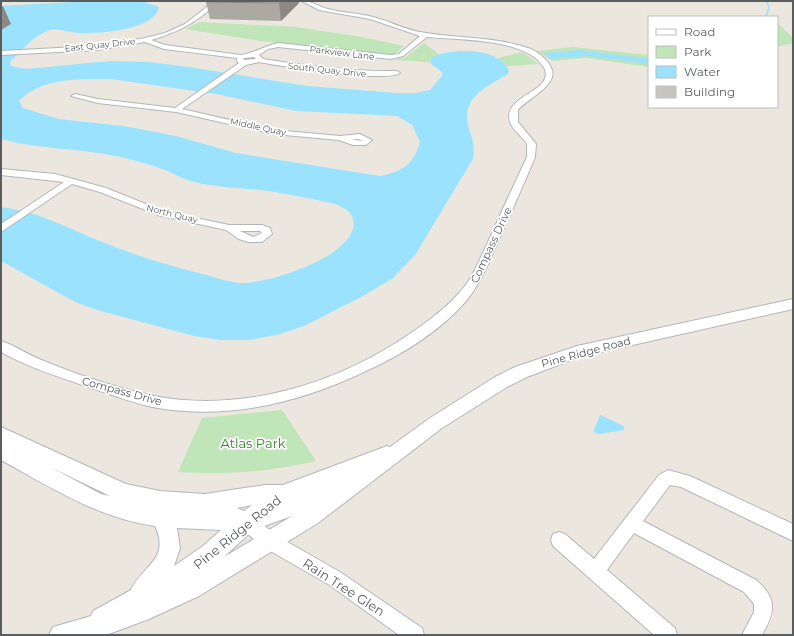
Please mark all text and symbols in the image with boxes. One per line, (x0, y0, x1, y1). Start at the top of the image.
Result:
legend (648, 16, 778, 108)
text: Road (684, 24, 715, 39)
street label: East Quay Drive (64, 35, 136, 54)
street label: Parkview Lane (309, 43, 376, 62)
text: Park (684, 44, 712, 59)
street label: South Quay Drive (287, 60, 367, 79)
text: Water (684, 64, 721, 79)
text: Building (684, 84, 735, 99)
street label: Middle Quay (229, 115, 287, 138)
street label: North Quay (145, 202, 199, 225)
street label: Compass Drive (467, 204, 515, 285)
street label: Pine Ridge Road (540, 333, 632, 371)
street label: Compass Drive (80, 374, 164, 409)
park label: Atlas Park (220, 435, 286, 451)
street label: Pine Ridge Road (190, 492, 284, 572)
street label: Rain Tree Glen (300, 555, 388, 619)

